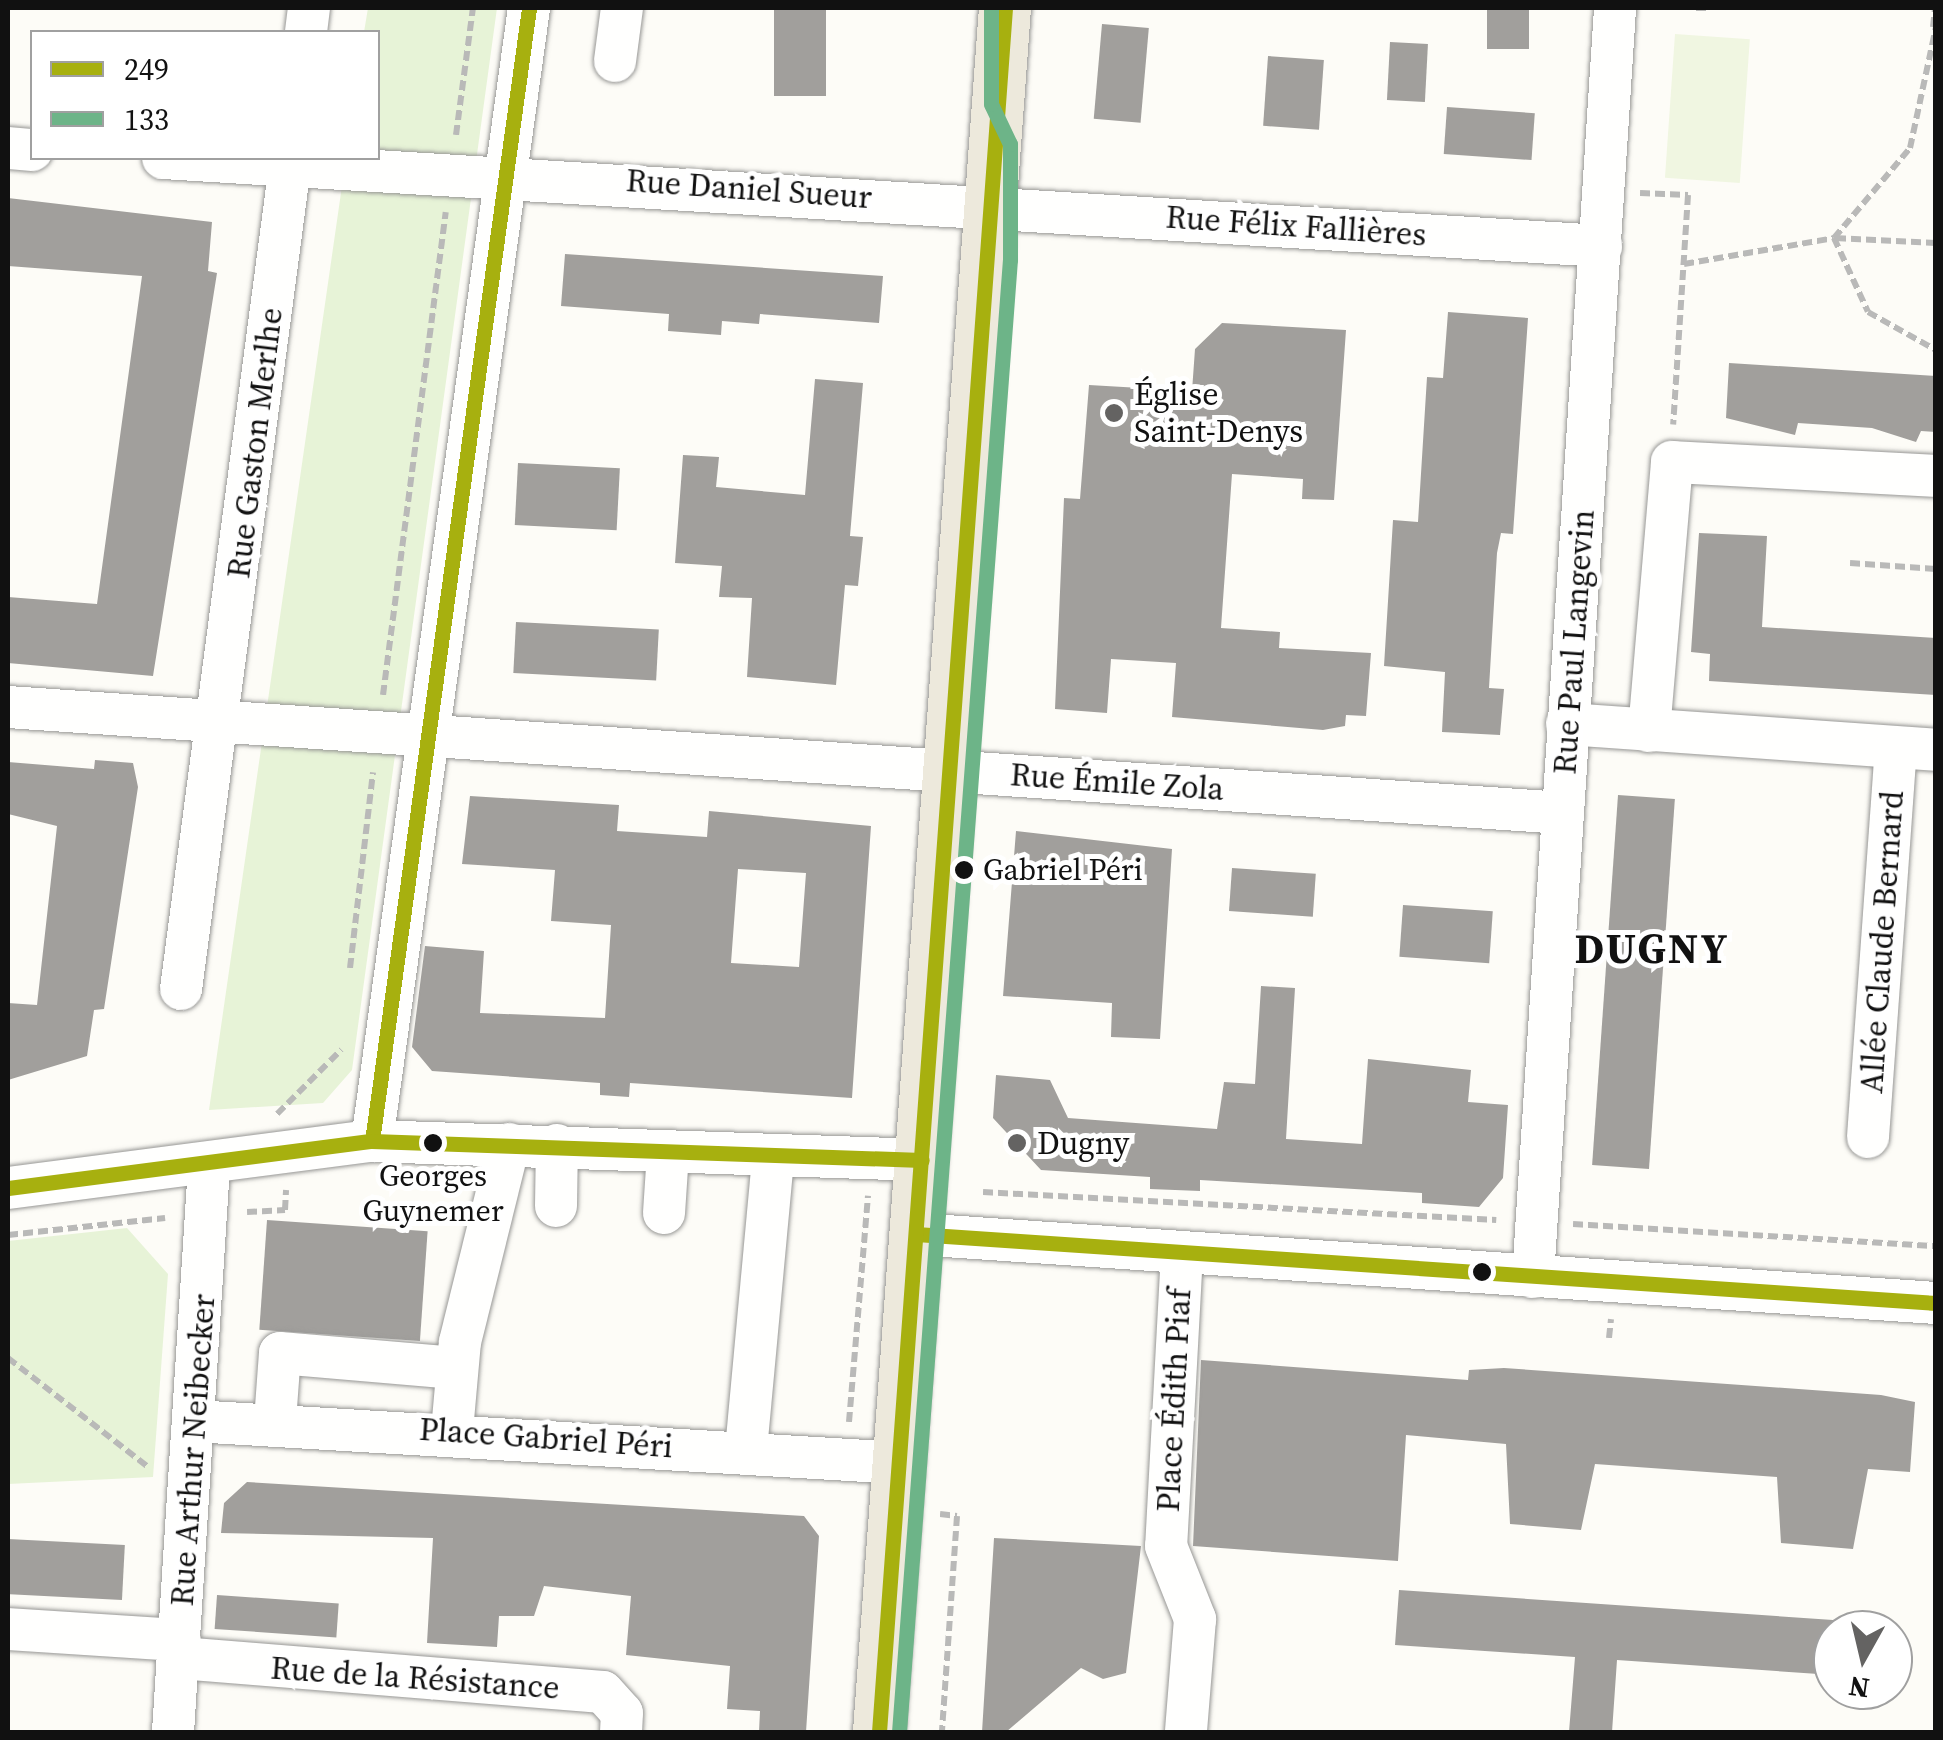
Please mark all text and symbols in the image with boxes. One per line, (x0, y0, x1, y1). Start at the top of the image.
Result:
legend (30, 30, 380, 160)
text: 249 (124, 49, 169, 90)
text: 133 (124, 99, 169, 140)
street label: Rue Daniel Sueur (625, 161, 873, 217)
street label: Rue Félix Fallières (1164, 198, 1428, 254)
street label: Rue Gaston Merlhe (219, 306, 291, 580)
place label: Église Saint-Denys (1134, 376, 1303, 451)
marker: Église Saint-Denys (1103, 402, 1125, 424)
street label: Rue Paul Langevin (1546, 508, 1602, 776)
street label: Rue Émile Zola (1009, 755, 1225, 809)
street label: Allée Claude Bernard (1852, 789, 1912, 1095)
place label: Gabriel Péri (983, 852, 1143, 888)
marker: Gabriel Péri (954, 860, 974, 880)
district label: DUGNY (1574, 923, 1730, 973)
place label: Dugny (1037, 1124, 1129, 1162)
marker: Dugny (1006, 1132, 1028, 1154)
marker: Georges Guynemer (423, 1133, 443, 1153)
place label: Georges Guynemer (362, 1158, 504, 1228)
unlabelled marker (1472, 1262, 1492, 1282)
street label: Place Édith Piaf (1149, 1287, 1199, 1513)
street label: Rue Arthur Neibecker (163, 1293, 223, 1607)
street label: Place Gabriel Péri (418, 1410, 674, 1466)
north arrow (1813, 1610, 1913, 1710)
street label: Rue de la Résistance (269, 1649, 561, 1707)
text: N (1846, 1667, 1872, 1708)

